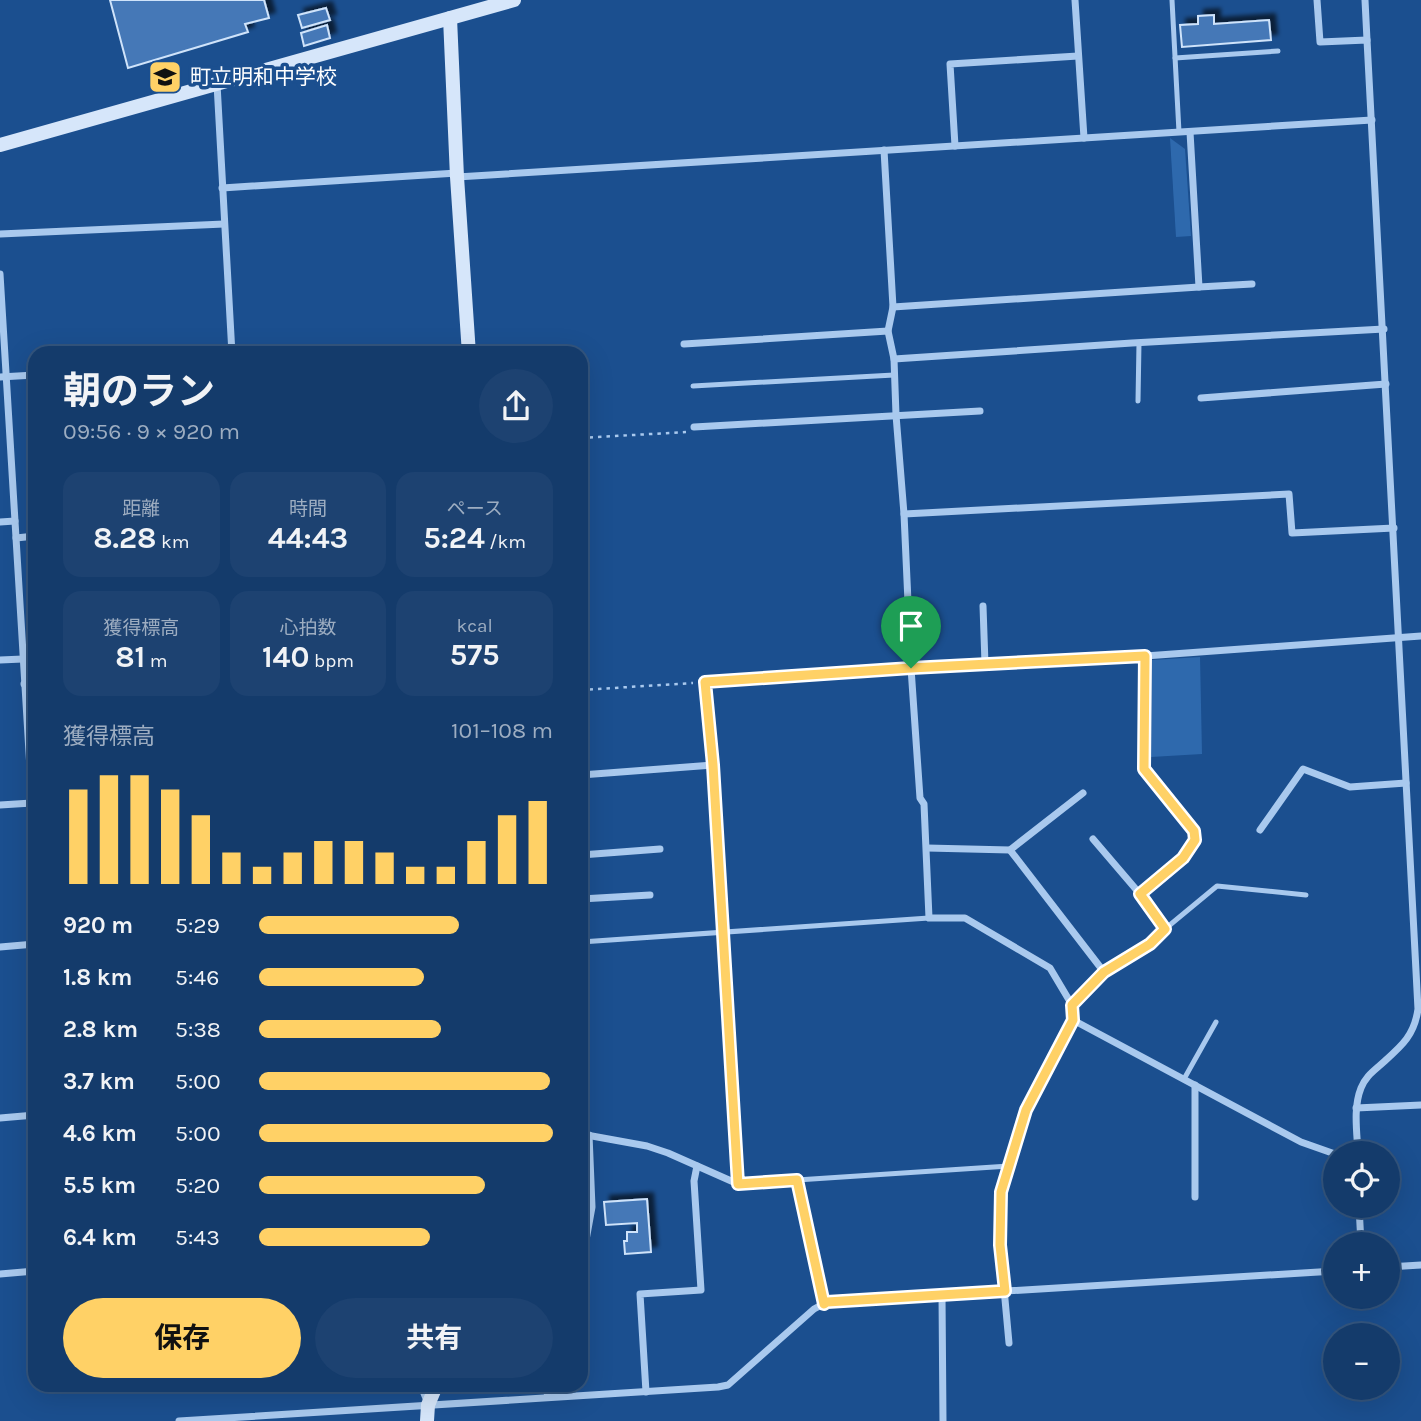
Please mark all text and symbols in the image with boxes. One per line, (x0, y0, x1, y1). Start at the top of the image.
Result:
school or university icon: 町立明和中学校 (146, 58, 184, 96)
place label: 町立明和中学校 (190, 65, 337, 89)
text: 朝のラン (63, 369, 215, 414)
button: share (479, 369, 553, 443)
text: 09:56 · 9 × 920 m (63, 418, 240, 445)
text: 距離 (122, 498, 160, 520)
text: 時間 (289, 498, 327, 520)
text: ペース (447, 498, 503, 520)
text: 8.28 (93, 520, 157, 556)
text: 44:43 (268, 520, 348, 556)
text: 5:24 (423, 520, 485, 556)
text: km (157, 531, 190, 553)
text: /km (485, 531, 526, 553)
pin (881, 596, 941, 668)
icon: arrive (892, 607, 930, 645)
text: kcal (457, 615, 493, 637)
text: 獲得標高 (103, 617, 179, 639)
text: 心拍数 (279, 617, 337, 639)
text: 575 (450, 637, 500, 673)
text: 81 (115, 639, 145, 675)
text: 140 (262, 639, 309, 675)
text: m (145, 650, 168, 672)
text: bpm (309, 650, 354, 672)
text: 101–108 m (451, 717, 553, 744)
text: 獲得標高 (63, 723, 155, 750)
text: 920 m (63, 912, 133, 939)
text: 5:29 (175, 912, 220, 939)
text: 1.8 km (63, 964, 132, 991)
text: 5:46 (175, 964, 219, 991)
text: 2.8 km (63, 1016, 138, 1043)
text: 5:38 (175, 1016, 221, 1043)
text: 3.7 km (63, 1068, 135, 1095)
text: 5:00 (175, 1068, 221, 1095)
text: 4.6 km (63, 1120, 137, 1147)
text: 5:00 (175, 1120, 221, 1147)
map controls (1323, 1141, 1400, 1400)
button: locate (1323, 1141, 1400, 1218)
text: 5.5 km (63, 1172, 136, 1199)
text: 5:20 (175, 1172, 220, 1199)
text: 6.4 km (63, 1224, 137, 1251)
text: 5:43 (175, 1224, 220, 1251)
button: + (1323, 1232, 1400, 1309)
button: 保存 (63, 1298, 301, 1378)
button: 共有 (315, 1298, 553, 1378)
button: − (1323, 1323, 1400, 1400)

